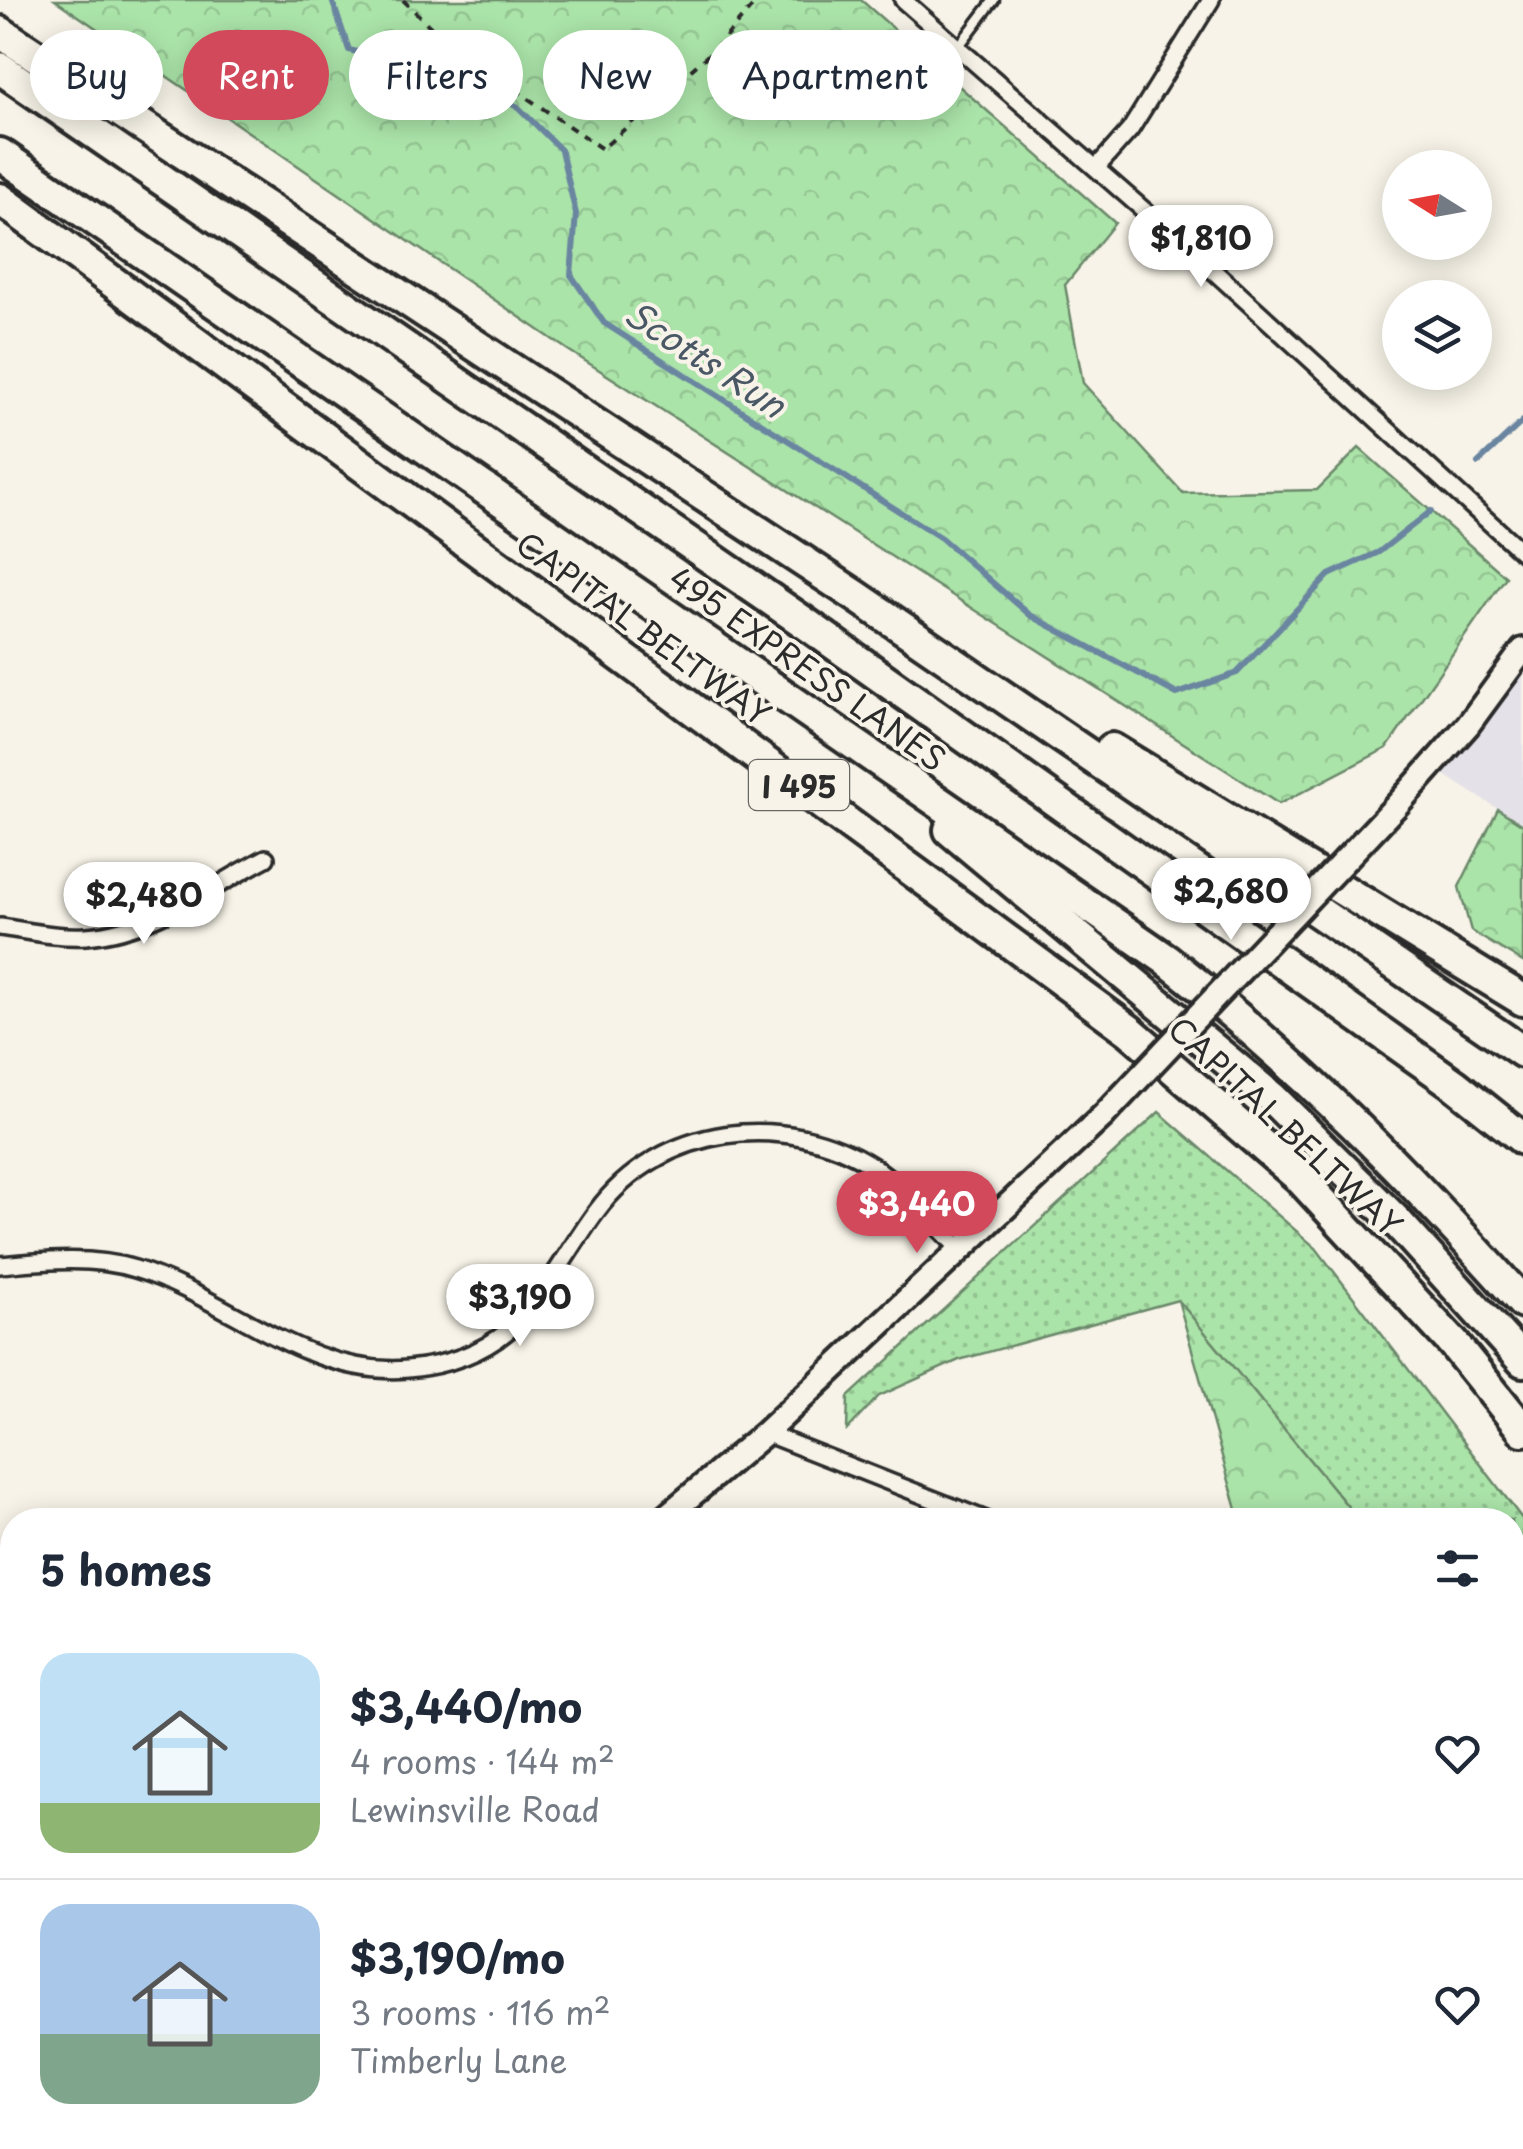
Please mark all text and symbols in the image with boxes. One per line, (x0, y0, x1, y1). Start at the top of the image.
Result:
chip: Buy (30, 30, 163, 120)
chip: Rent (183, 30, 329, 120)
chip: Filters (349, 30, 523, 120)
chip: New (543, 30, 687, 120)
chip: Apartment (707, 30, 964, 120)
north arrow (1382, 150, 1492, 260)
map controls (1382, 150, 1492, 390)
pin: $1,810 (1120, 205, 1282, 290)
text: $1,810 (1150, 213, 1252, 261)
button: layers (1382, 280, 1492, 390)
water label: Scotts Run (615, 286, 798, 431)
street label: CAPITAL BELTWAY (507, 519, 781, 737)
street label: 495 EXPRESS LANES (660, 554, 956, 782)
road number: I 495 (749, 760, 849, 810)
pin: $2,680 (1150, 858, 1312, 943)
pin: $2,480 (63, 862, 225, 947)
text: $2,680 (1173, 866, 1289, 914)
text: $2,480 (85, 870, 203, 918)
street label: CAPITAL BELTWAY (1158, 1005, 1414, 1247)
pin: $3,440 (836, 1171, 998, 1256)
text: $3,440 (859, 1179, 975, 1227)
pin: $3,190 (439, 1264, 601, 1349)
text: $3,190 (468, 1272, 572, 1320)
text: 5 homes (40, 1537, 212, 1600)
icon: filters (1430, 1541, 1485, 1596)
text: $3,440/mo (350, 1674, 582, 1737)
icon: home (120, 1693, 240, 1813)
icon: heart (1430, 1726, 1485, 1781)
text: 4 rooms · 144 m² (350, 1737, 615, 1785)
text: Lewinsville Road (350, 1785, 600, 1833)
text: $3,190/mo (350, 1925, 565, 1988)
icon: home (120, 1944, 240, 2064)
icon: heart (1430, 1977, 1485, 2032)
text: 3 rooms · 116 m² (350, 1988, 611, 2036)
text: Timberly Lane (350, 2036, 568, 2084)

